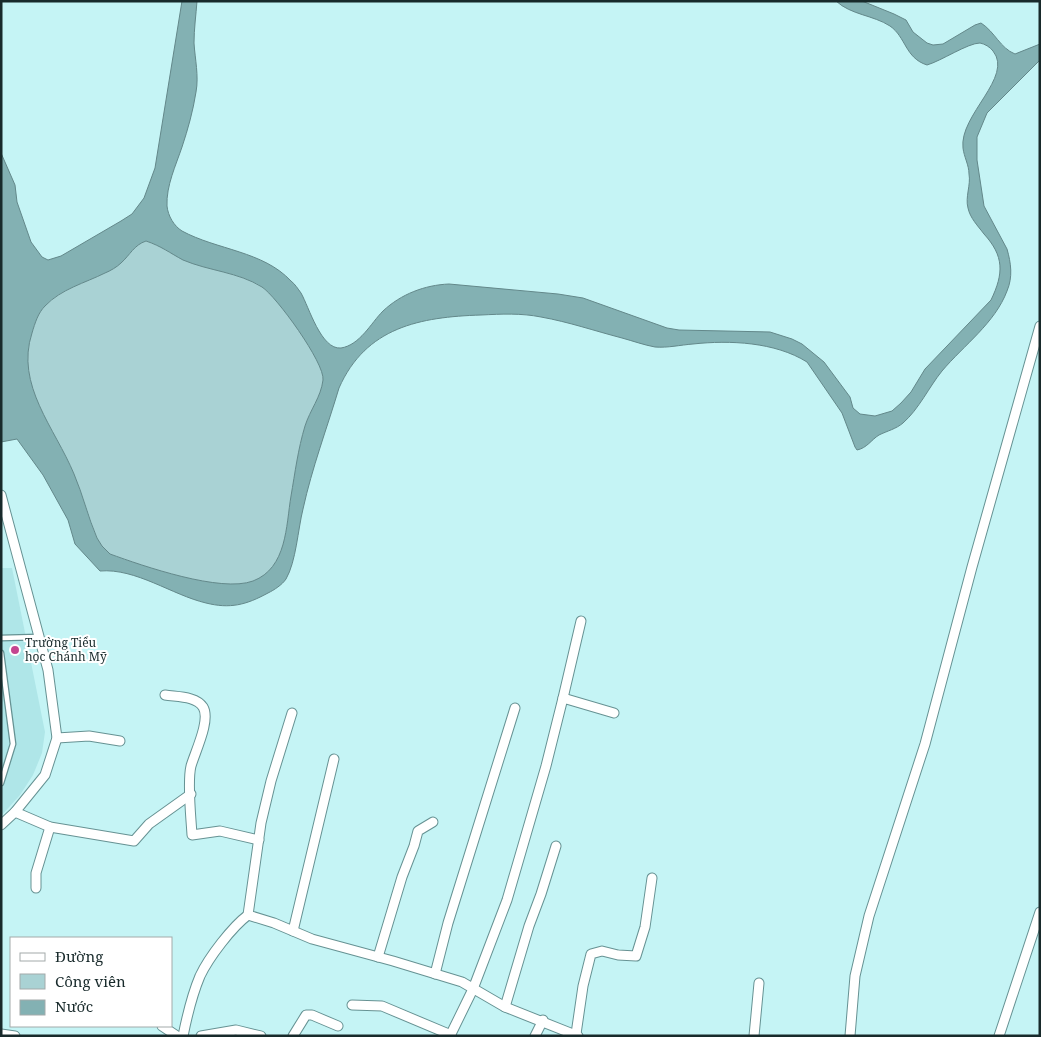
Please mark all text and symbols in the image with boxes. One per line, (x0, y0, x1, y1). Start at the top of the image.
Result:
place label: Trường Tiểu học Chánh Mỹ (25, 634, 107, 665)
marker: Trường Tiểu học Chánh Mỹ (9, 644, 21, 656)
legend (10, 937, 172, 1027)
text: Đường (55, 946, 103, 966)
text: Công viên (55, 971, 126, 991)
text: Nước (55, 996, 93, 1016)

